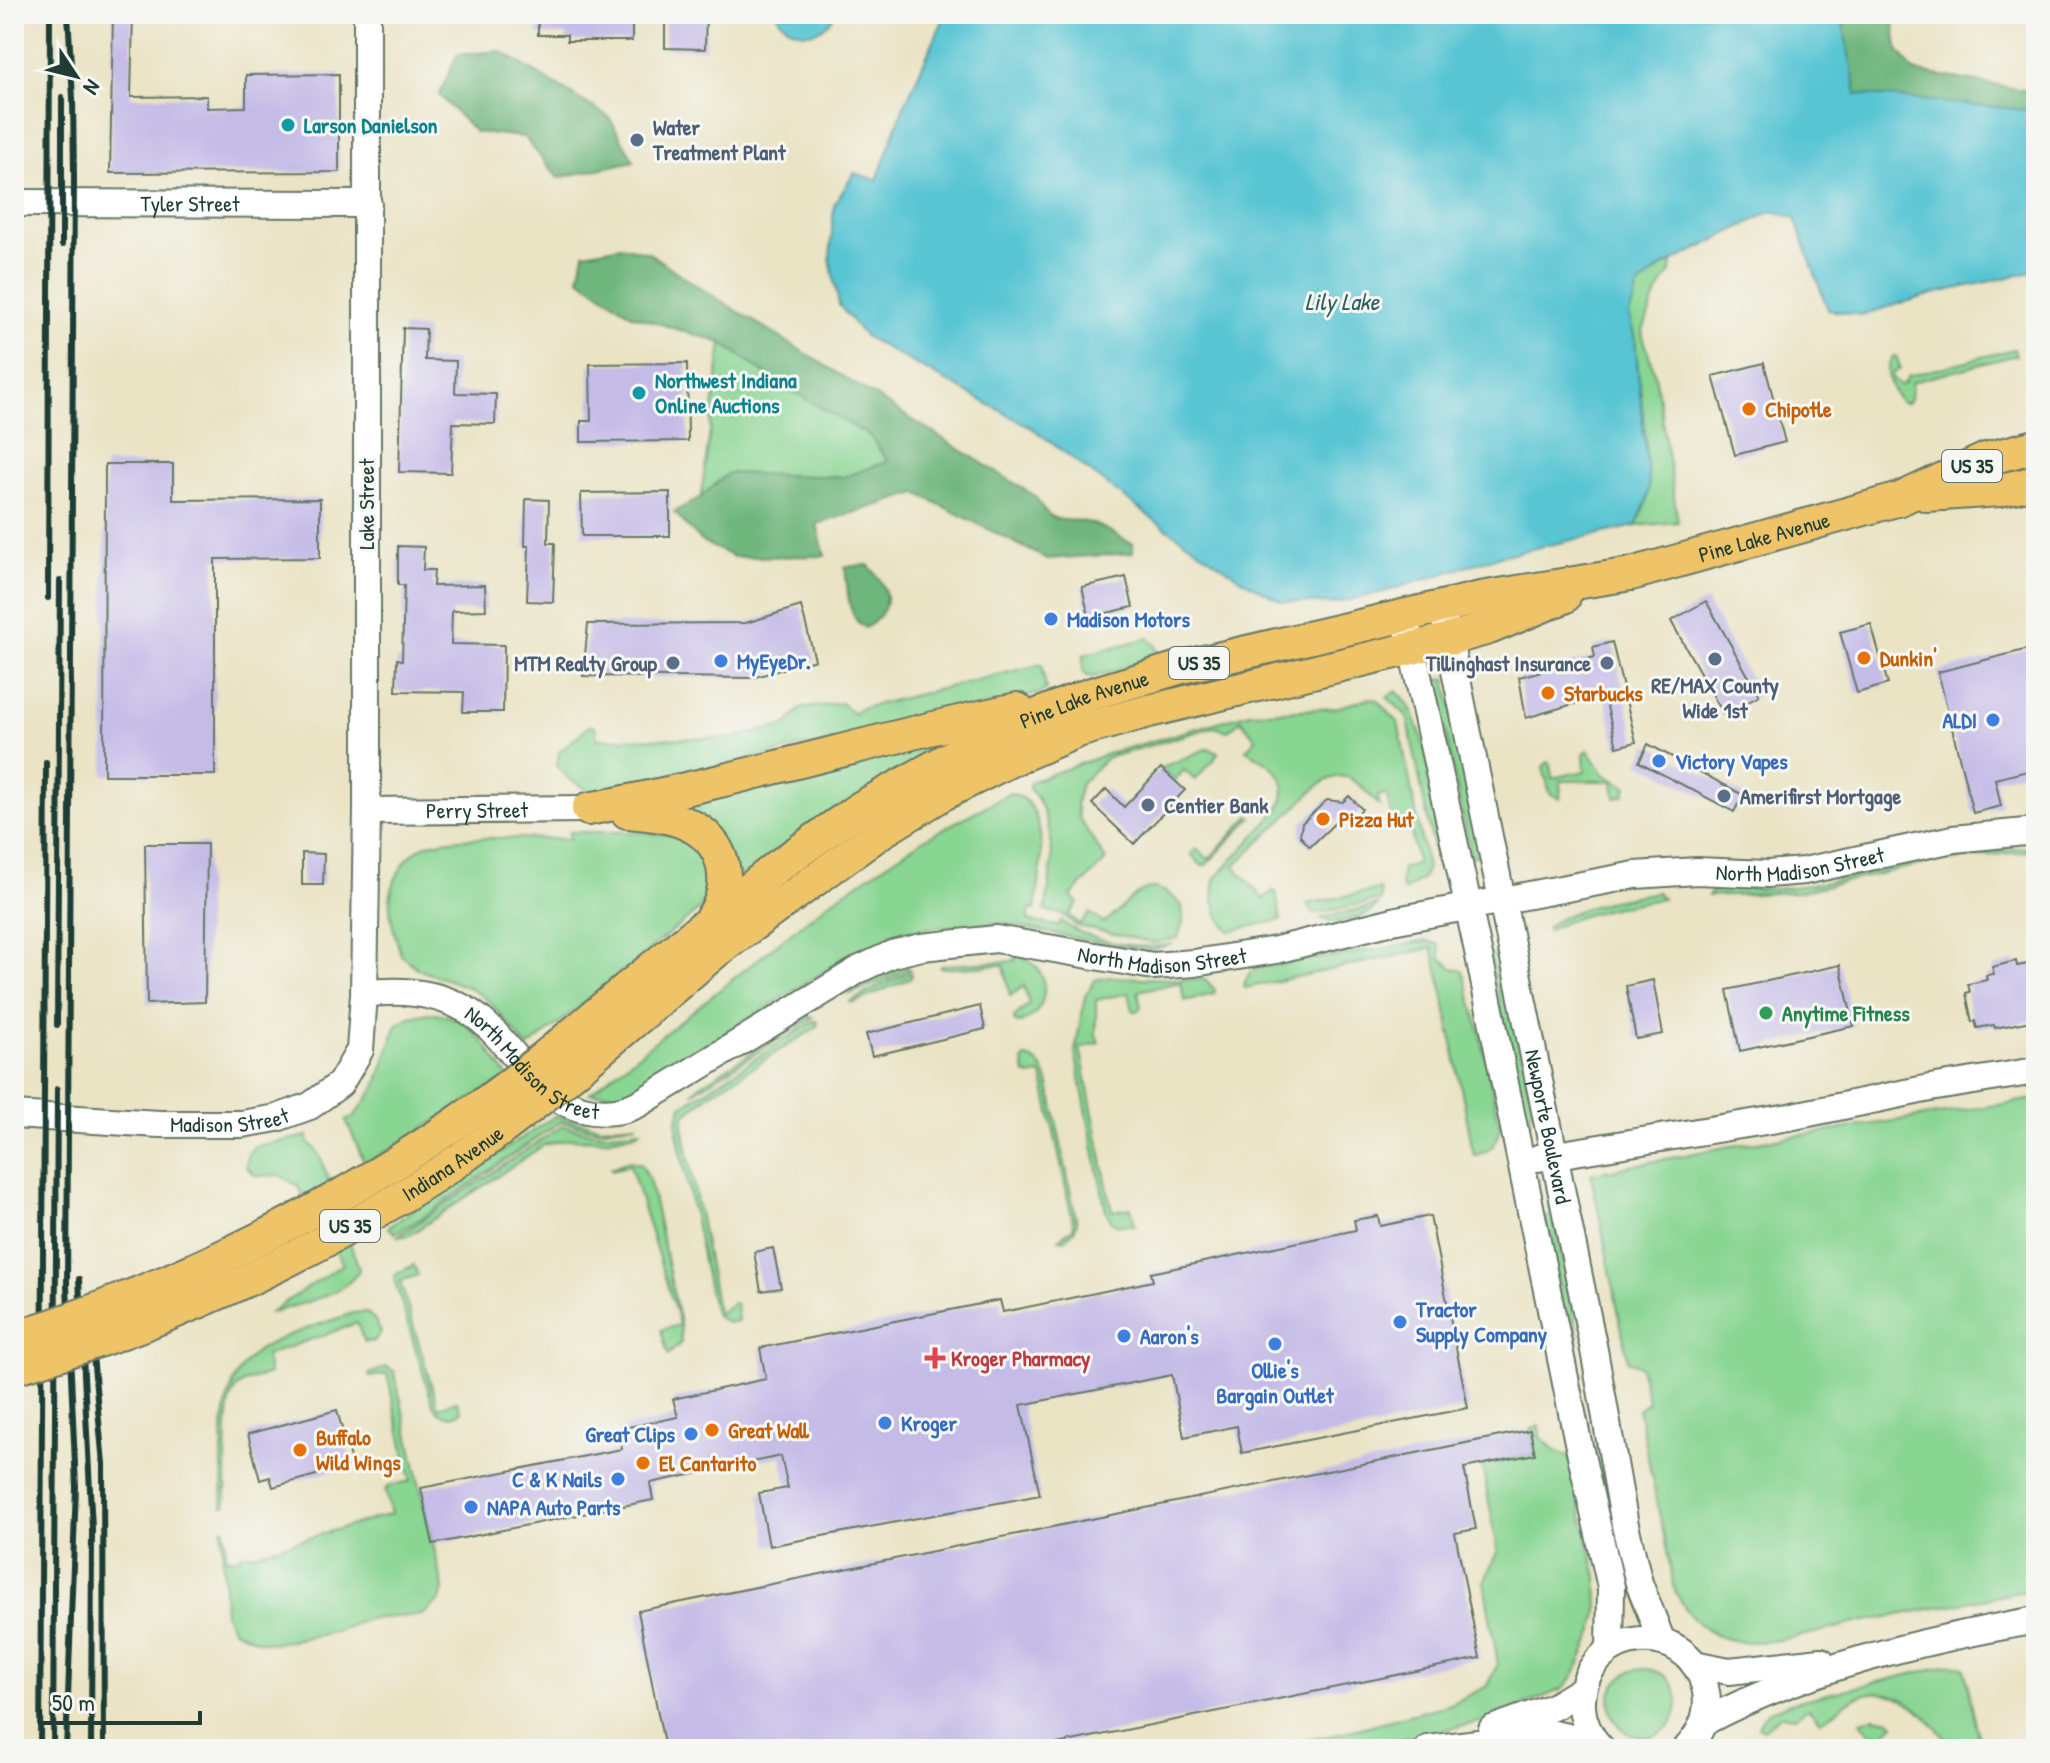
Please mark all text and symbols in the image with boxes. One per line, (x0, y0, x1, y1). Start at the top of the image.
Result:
north arrow (36, 36, 116, 116)
text: N (77, 74, 108, 101)
place label: Larson Danielson (304, 110, 438, 140)
place label: Water Treatment Plant (652, 112, 787, 167)
marker: Larson Danielson (279, 116, 297, 134)
marker: Water Treatment Plant (628, 131, 646, 149)
street label: Tyler Street (140, 188, 240, 219)
water label: Lily Lake (1305, 285, 1381, 318)
place label: Northwest Indiana Online Auctions (655, 365, 797, 420)
marker: Northwest Indiana Online Auctions (630, 384, 648, 402)
place label: Chipotle (1765, 394, 1832, 425)
marker: Chipotle (1740, 400, 1758, 418)
road number: US 35 (1942, 450, 2002, 482)
street label: Lake Street (351, 458, 381, 549)
street label: Pine Lake Avenue (1695, 504, 1833, 569)
place label: Madison Motors (1067, 604, 1190, 634)
marker: Madison Motors (1042, 610, 1060, 628)
place label: Dunkin' (1880, 643, 1937, 673)
place label: MyEyeDr. (737, 646, 811, 677)
road number: US 35 (1169, 647, 1229, 679)
place label: MTM Realty Group (514, 648, 658, 679)
place label: Tillinghast Insurance (1425, 648, 1591, 679)
marker: Dunkin' (1855, 649, 1873, 667)
marker: RE/MAX County Wide 1st (1706, 650, 1724, 668)
marker: MyEyeDr. (712, 652, 730, 670)
marker: MTM Realty Group (664, 654, 682, 672)
marker: Tillinghast Insurance (1598, 654, 1616, 672)
street label: Pine Lake Avenue (1015, 663, 1152, 736)
place label: RE/MAX County Wide 1st (1651, 670, 1780, 725)
place label: Starbucks (1564, 678, 1643, 708)
marker: Starbucks (1539, 684, 1557, 702)
place label: ALDI (1942, 705, 1977, 735)
marker: ALDI (1984, 711, 2002, 729)
place label: Victory Vapes (1675, 746, 1788, 777)
marker: Victory Vapes (1650, 752, 1668, 770)
place label: Amerifirst Mortgage (1740, 781, 1901, 812)
marker: Amerifirst Mortgage (1715, 787, 1733, 805)
place label: Centier Bank (1164, 790, 1269, 820)
street label: Perry Street (426, 795, 529, 825)
marker: Centier Bank (1139, 796, 1157, 814)
place label: Pizza Hut (1339, 804, 1415, 834)
marker: Pizza Hut (1314, 810, 1332, 828)
street label: North Madison Street (1715, 839, 1887, 889)
street label: North Madison Street (1076, 938, 1249, 981)
street label: North Madison Street (459, 998, 601, 1127)
place label: Anytime Fitness (1782, 998, 1910, 1029)
marker: Anytime Fitness (1757, 1004, 1775, 1022)
street label: Newporte Boulevard (1518, 1047, 1579, 1207)
street label: Madison Street (170, 1100, 293, 1139)
street label: Indiana Avenue (396, 1118, 510, 1208)
road number: US 35 (320, 1210, 380, 1242)
place label: Tractor Supply Company (1415, 1294, 1548, 1350)
marker: Tractor Supply Company (1391, 1313, 1409, 1331)
place label: Aaron's (1140, 1321, 1199, 1351)
marker: Aaron's (1115, 1327, 1133, 1345)
marker: Ollie's Bargain Outlet (1266, 1335, 1284, 1353)
place label: Kroger Pharmacy (951, 1343, 1091, 1374)
marker: Kroger Pharmacy (926, 1349, 944, 1367)
place label: Ollie's Bargain Outlet (1216, 1355, 1335, 1411)
place label: Kroger (901, 1408, 957, 1439)
marker: Kroger (876, 1414, 894, 1432)
place label: Great Wall (728, 1415, 809, 1445)
place label: Great Clips (585, 1419, 676, 1450)
marker: Great Wall (703, 1421, 721, 1439)
place label: Buffalo Wild Wings (316, 1422, 401, 1478)
marker: Great Clips (682, 1425, 700, 1443)
marker: Buffalo Wild Wings (291, 1441, 309, 1459)
place label: El Cantarito (659, 1448, 756, 1478)
marker: El Cantarito (634, 1454, 652, 1472)
place label: C & K Nails (512, 1464, 603, 1494)
marker: C & K Nails (609, 1470, 627, 1488)
place label: NAPA Auto Parts (487, 1492, 621, 1522)
marker: NAPA Auto Parts (462, 1498, 480, 1516)
scale bar (40, 1675, 200, 1725)
text: 50 m (52, 1686, 95, 1718)

